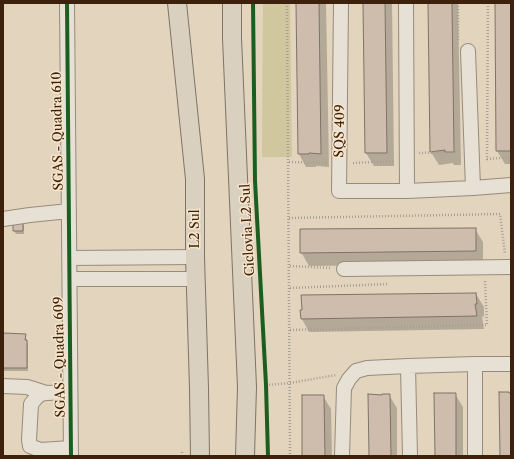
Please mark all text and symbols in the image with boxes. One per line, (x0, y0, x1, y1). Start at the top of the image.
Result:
street label: SGAS - Quadra 610 (49, 71, 67, 191)
street label: SQS 409 (332, 104, 348, 158)
street label: Ciclovia L2 Sul (238, 183, 258, 277)
street label: L2 Sul (187, 209, 203, 249)
street label: SGAS - Quadra 609 (51, 296, 69, 418)

